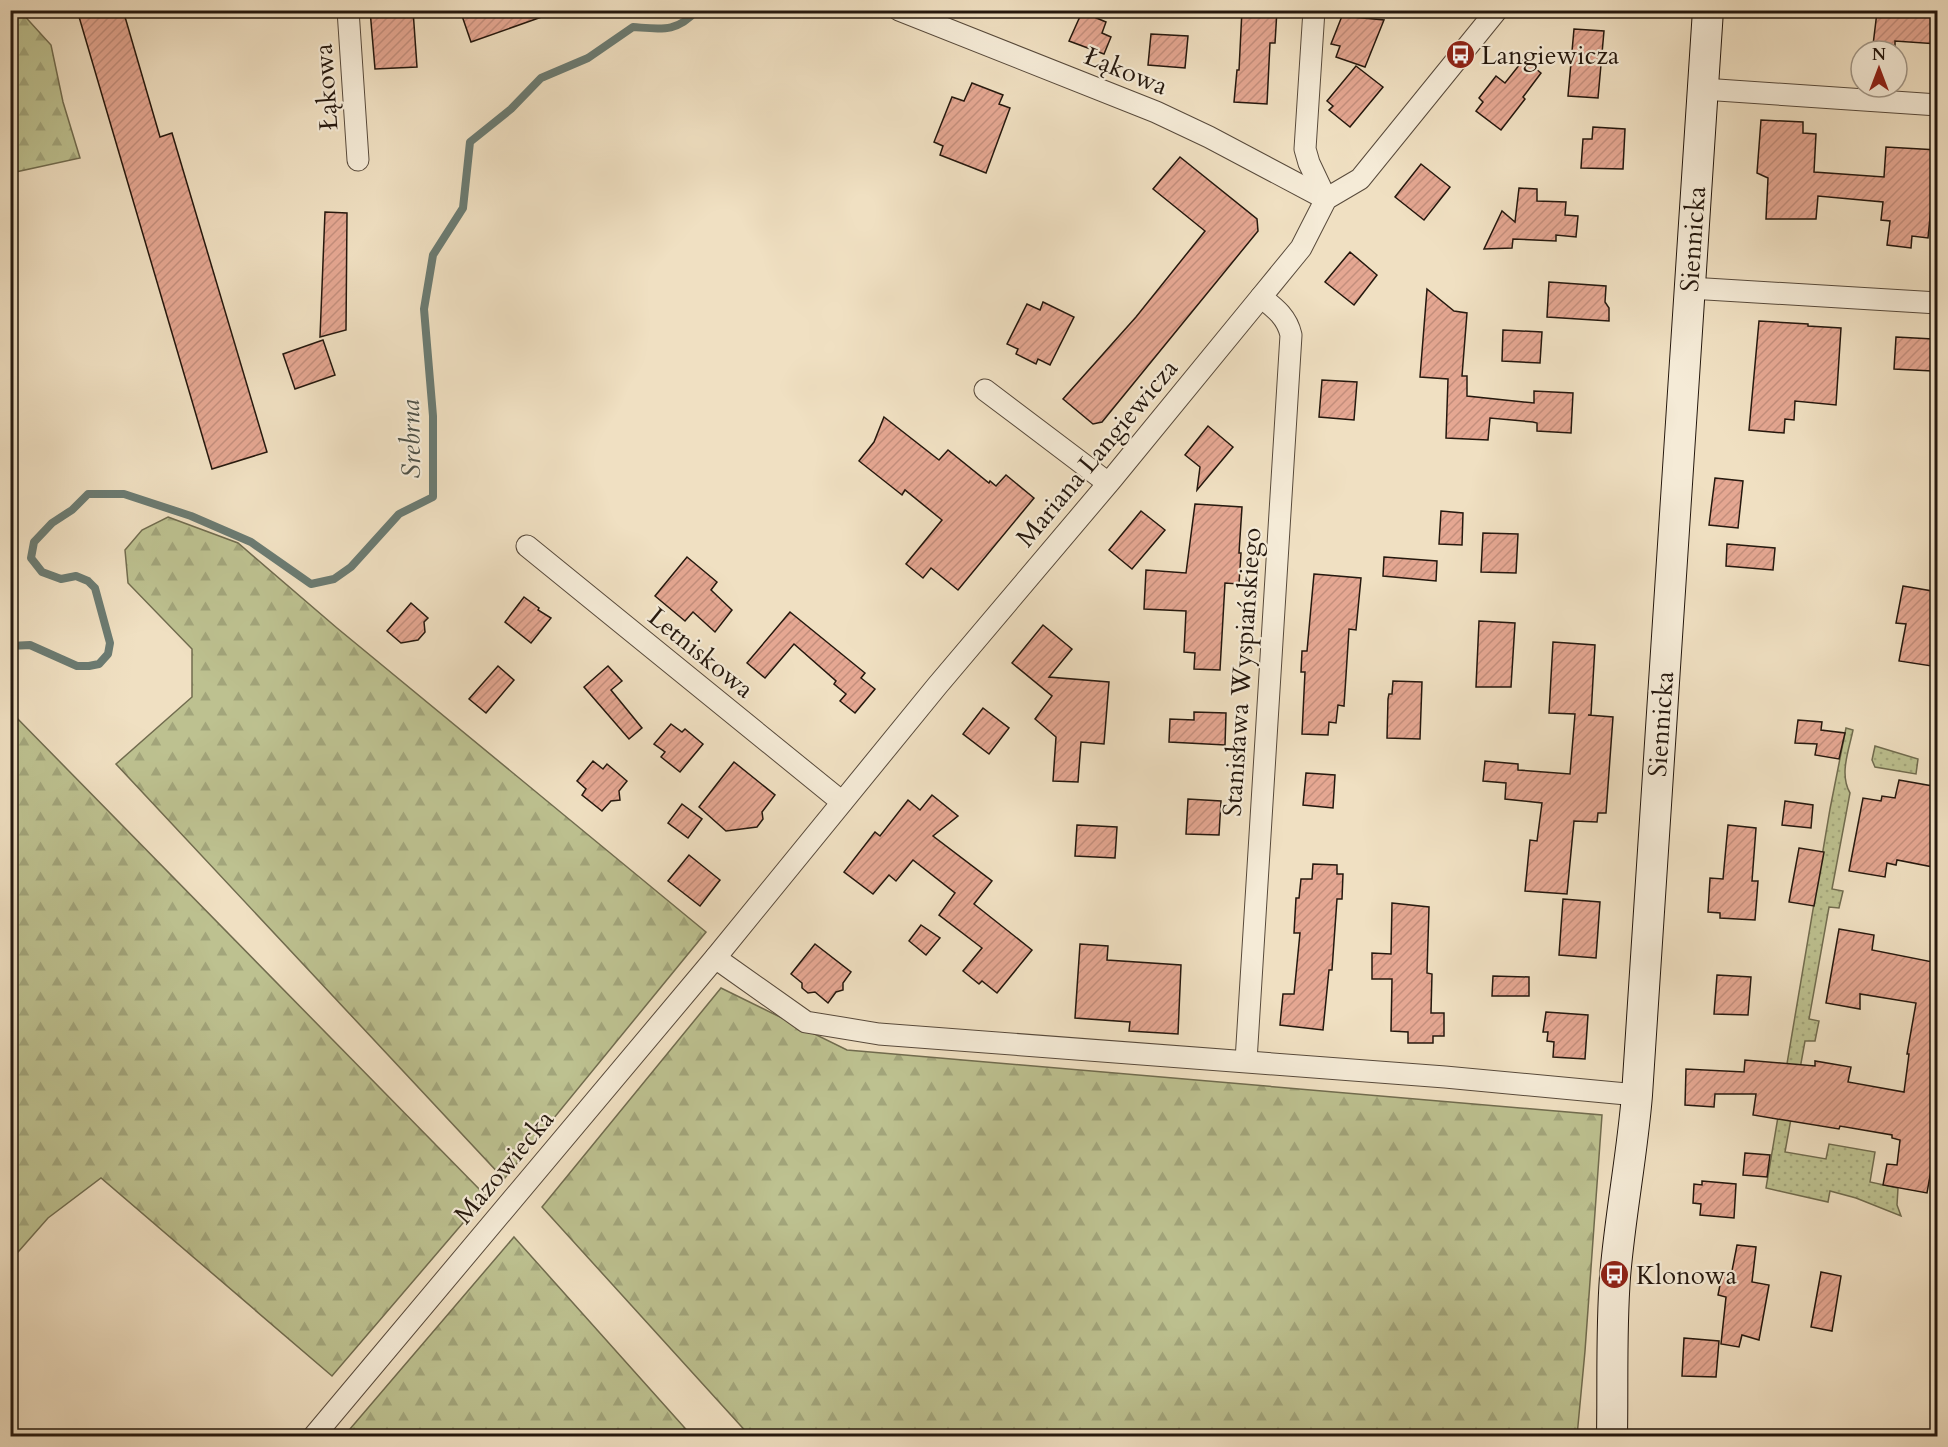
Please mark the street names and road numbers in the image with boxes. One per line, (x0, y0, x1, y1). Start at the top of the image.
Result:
street label: Łąkowa (1079, 39, 1173, 103)
street label: Łąkowa (306, 42, 346, 132)
street label: Siennicka (1672, 185, 1714, 293)
street label: Mariana Langiewicza (1008, 352, 1186, 554)
street label: Stanisława Wyspiańskiego (1214, 526, 1270, 818)
street label: Letniskowa (641, 600, 761, 706)
street label: Siennicka (1640, 670, 1682, 778)
street label: Mazowiecka (446, 1103, 562, 1231)

